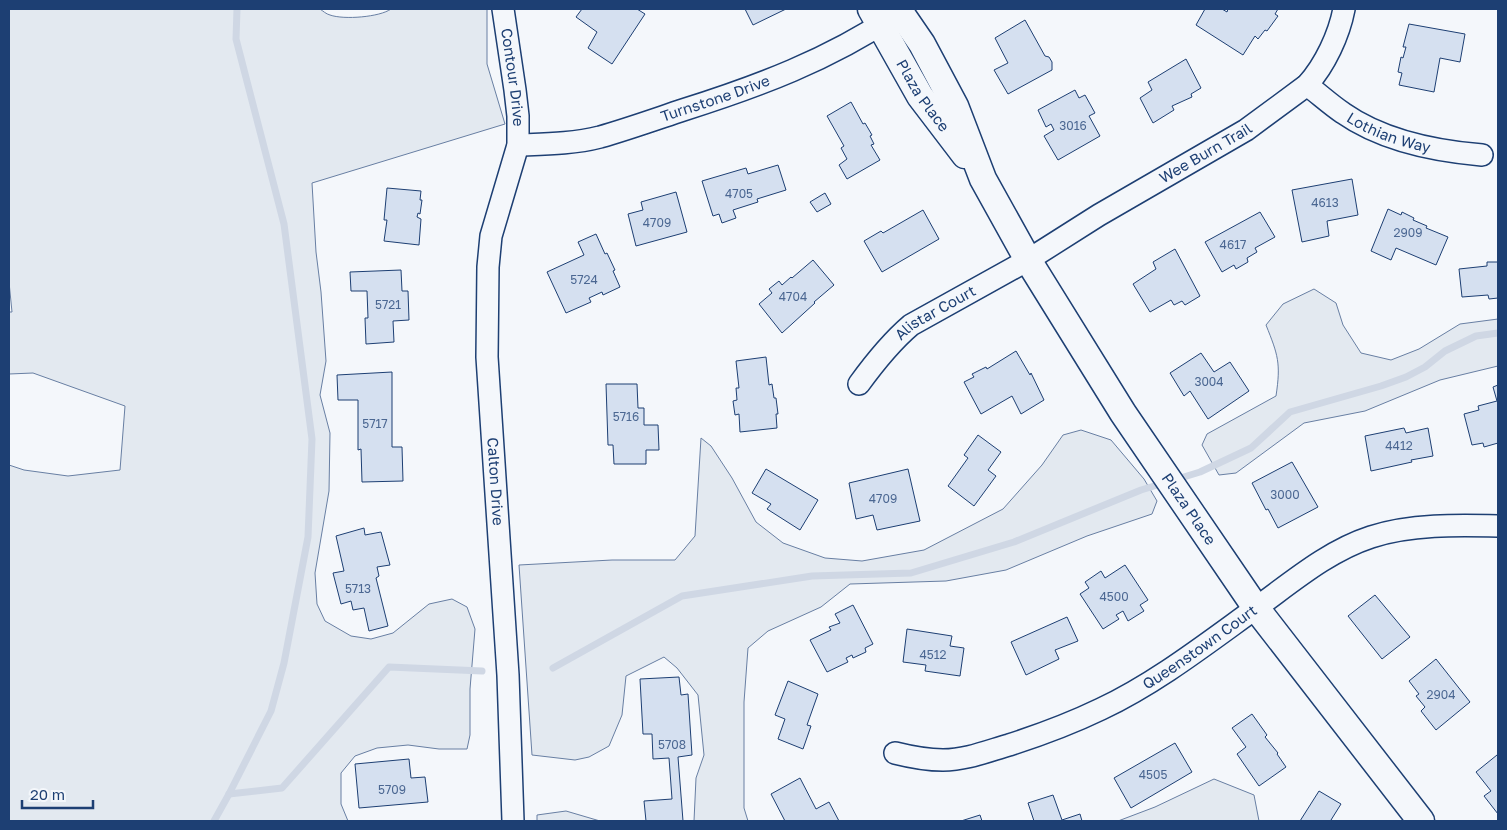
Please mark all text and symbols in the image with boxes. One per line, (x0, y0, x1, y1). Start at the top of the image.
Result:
street label: Contour Drive (498, 27, 528, 127)
street label: Plaza Place (893, 56, 954, 135)
street label: Turnstone Drive (658, 71, 772, 125)
street label: Lothian Way (1344, 108, 1433, 156)
house number: 3016 (1059, 118, 1087, 133)
street label: Wee Burn Trail (1156, 119, 1255, 186)
house number: 4705 (725, 186, 753, 201)
house number: 4613 (1311, 195, 1339, 210)
house number: 4709 (643, 215, 671, 230)
house number: 2909 (1394, 225, 1422, 240)
house number: 4617 (1220, 237, 1246, 252)
house number: 5724 (570, 272, 598, 287)
street label: Alistar Court (891, 281, 978, 343)
house number: 4704 (779, 289, 807, 304)
house number: 5721 (375, 297, 401, 312)
house number: 3004 (1194, 374, 1224, 389)
house number: 5716 (613, 409, 639, 424)
house number: 5717 (362, 416, 388, 431)
street label: Calton Drive (484, 437, 508, 527)
house number: 4412 (1385, 438, 1413, 453)
street label: Plaza Place (1159, 469, 1220, 548)
house number: 3000 (1270, 487, 1300, 502)
house number: 4709 (869, 491, 897, 506)
house number: 5713 (345, 581, 371, 596)
house number: 4500 (1099, 589, 1129, 604)
street label: Queenstown Court (1139, 600, 1260, 693)
house number: 4512 (919, 647, 947, 662)
house number: 2904 (1427, 687, 1455, 702)
house number: 5708 (658, 737, 686, 752)
house number: 4505 (1139, 767, 1167, 782)
scale bar (22, 778, 94, 810)
house number: 5709 (378, 782, 406, 797)
text: 20 m (30, 785, 65, 803)

